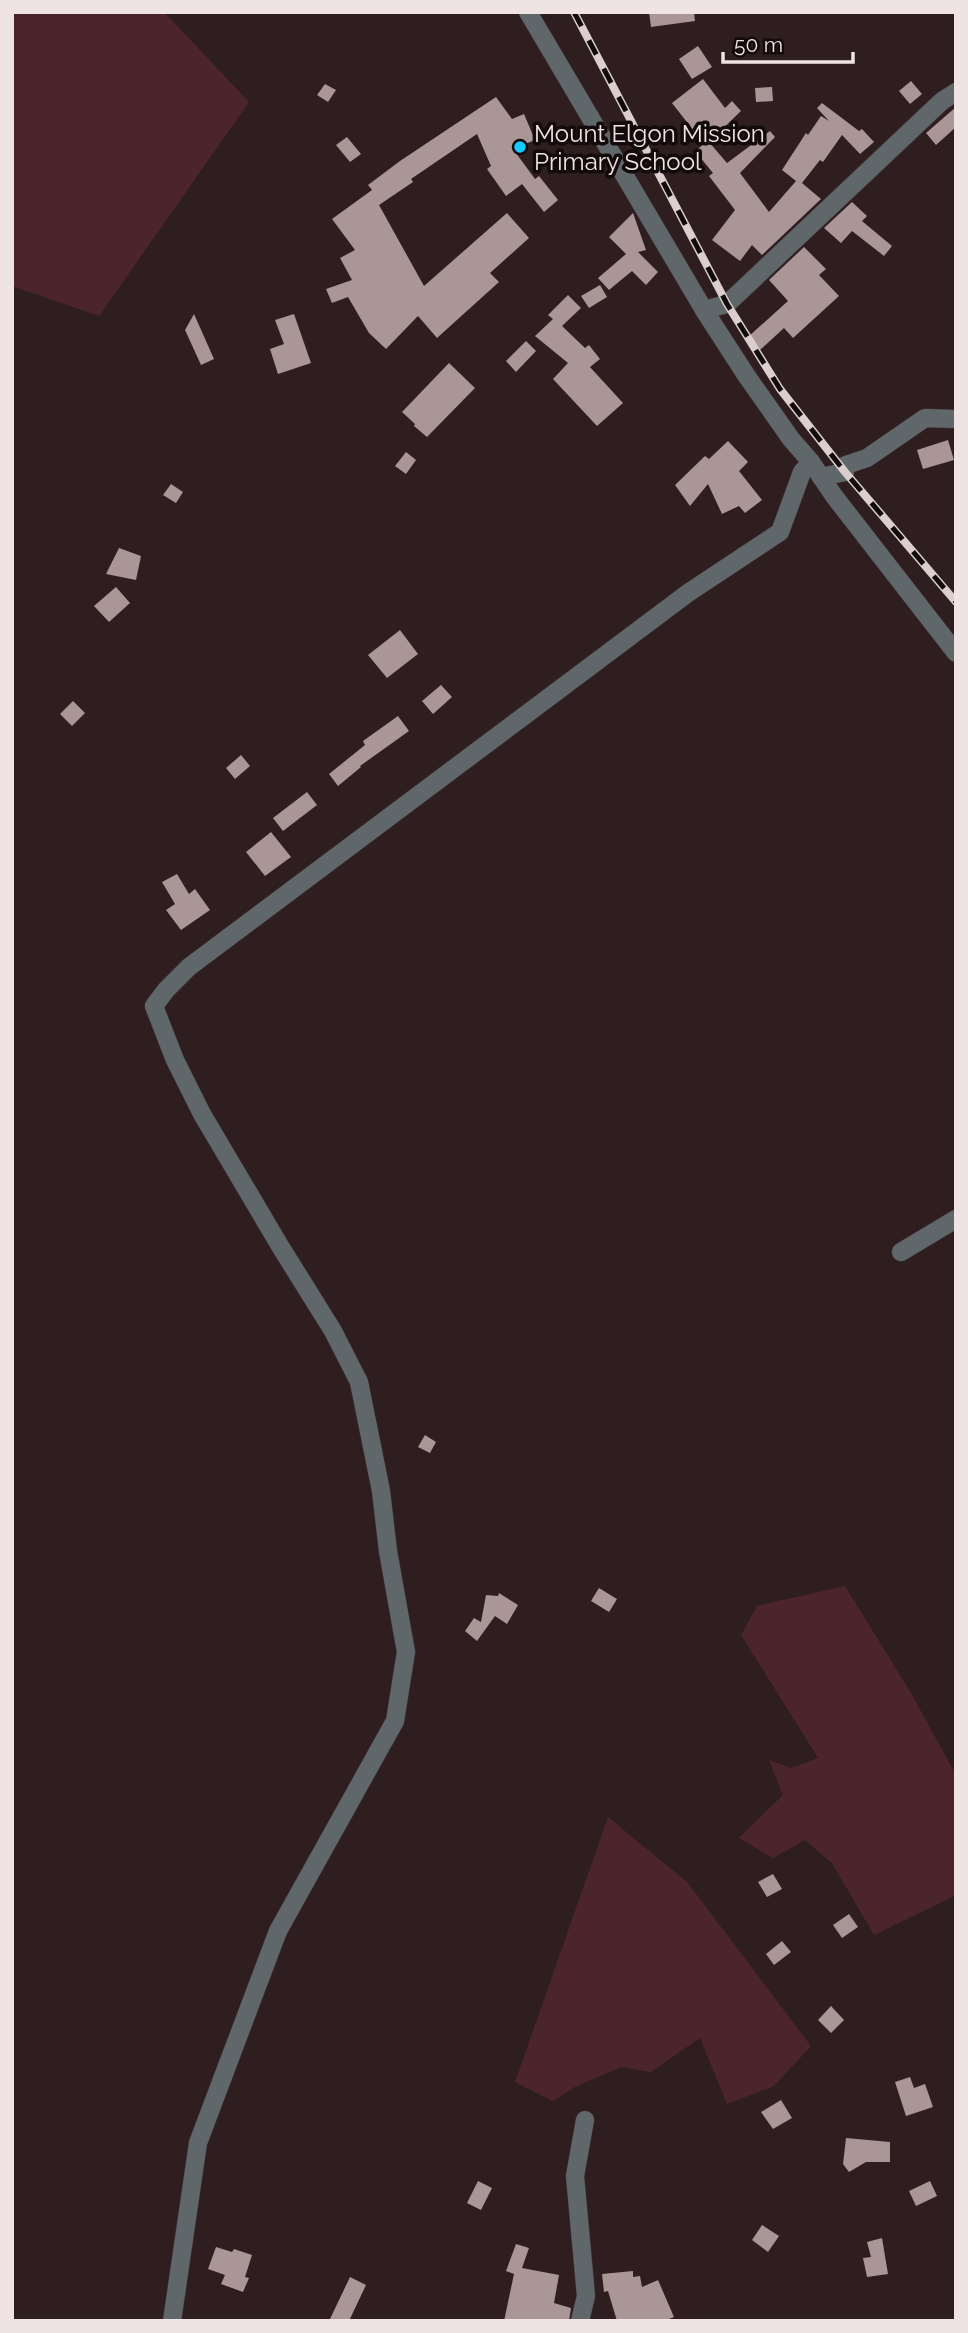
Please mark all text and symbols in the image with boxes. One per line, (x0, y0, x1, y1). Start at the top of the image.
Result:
scale bar (723, 21, 852, 65)
text: 50 m (734, 32, 783, 57)
place label: Mount Elgon Mission Primary School (534, 119, 765, 176)
marker: Mount Elgon Mission Primary School (512, 139, 528, 155)

